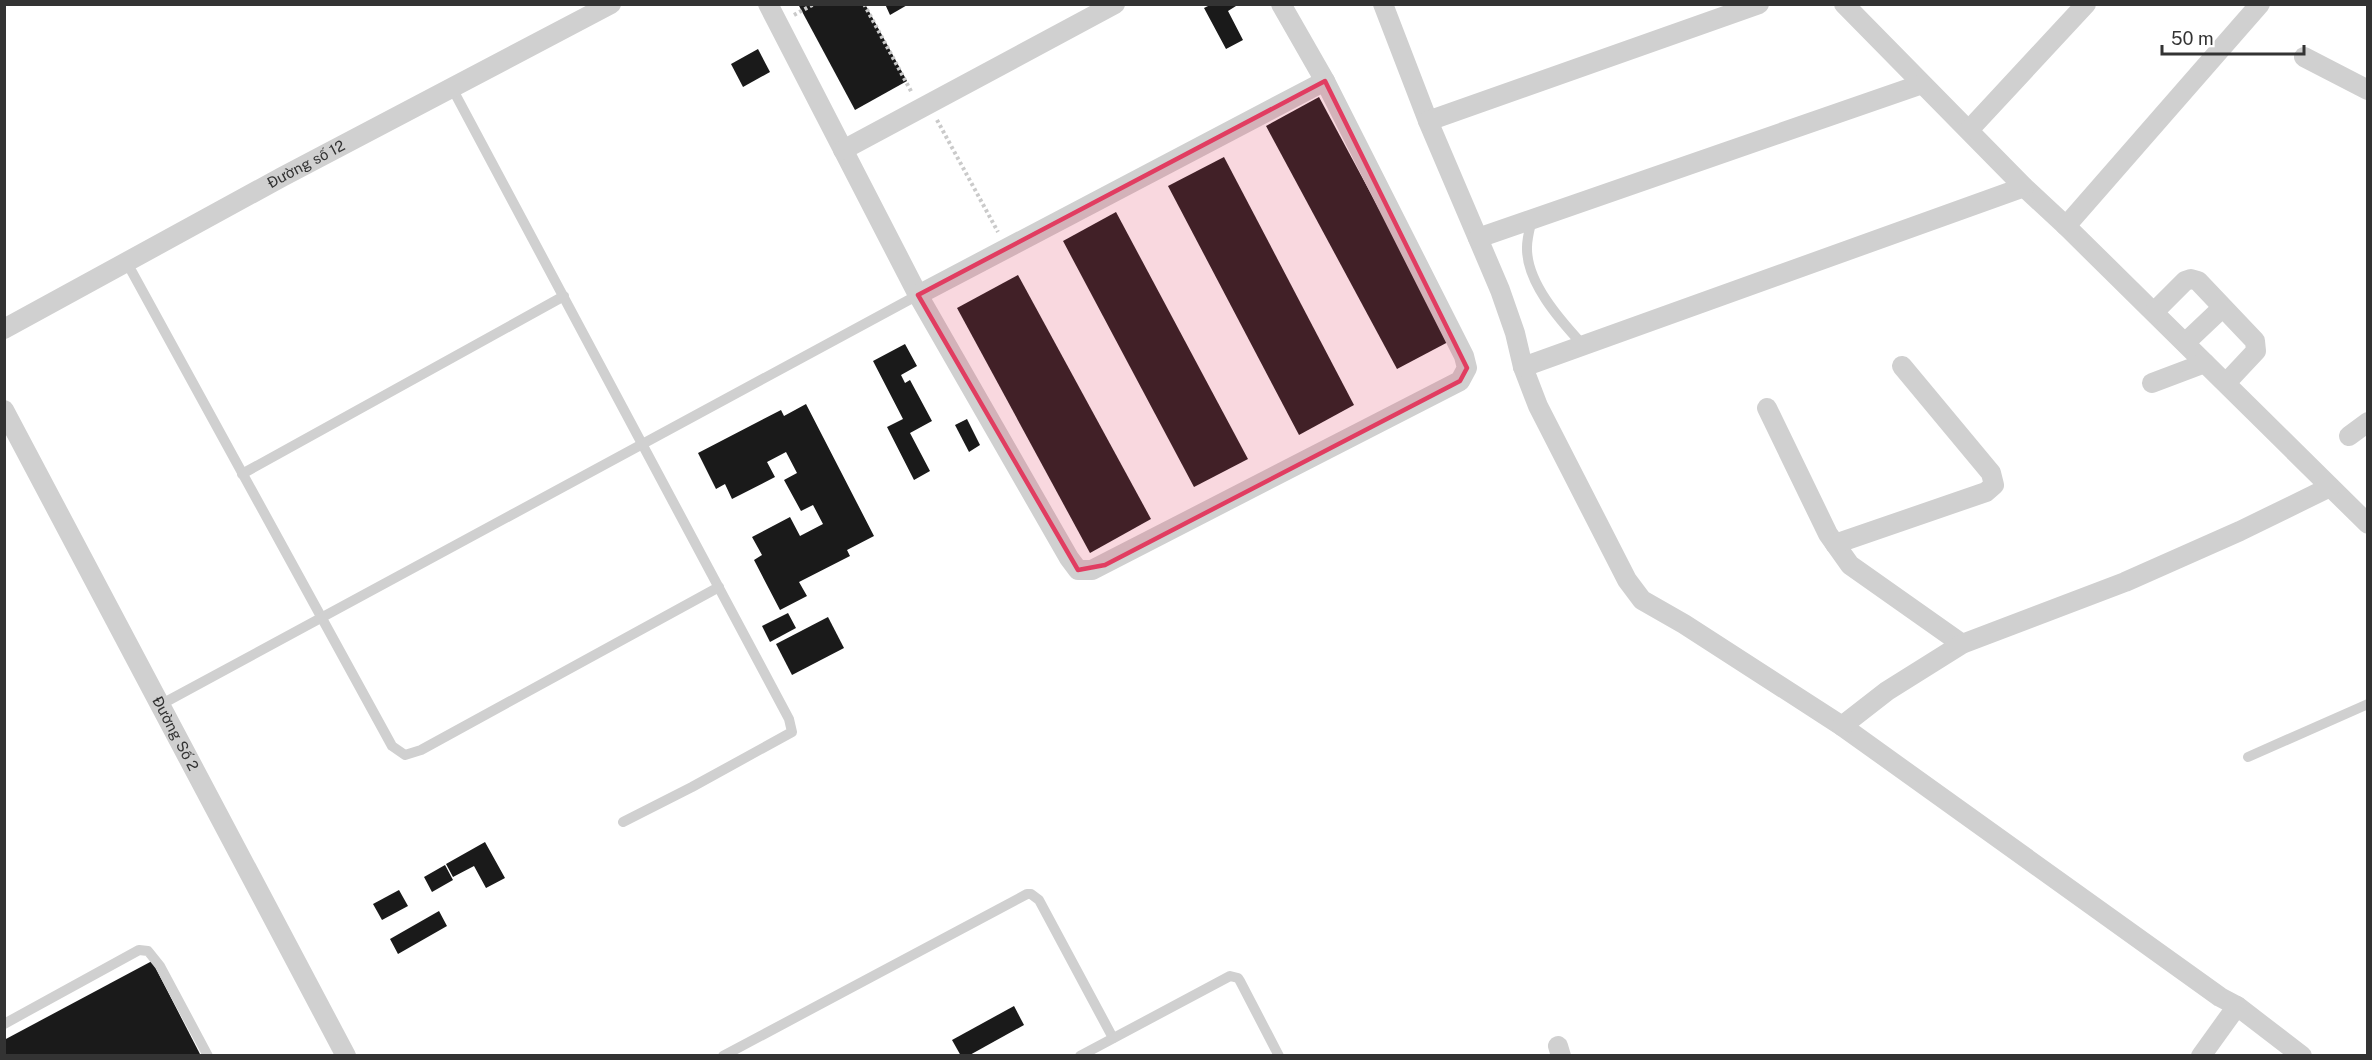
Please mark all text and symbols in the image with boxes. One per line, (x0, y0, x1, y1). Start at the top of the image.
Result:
scale bar (2162, 18, 2304, 56)
text: 50 m (2171, 28, 2214, 49)
street label: Đường số 12 (264, 136, 348, 191)
street label: Đường Số 2 (149, 693, 202, 773)

